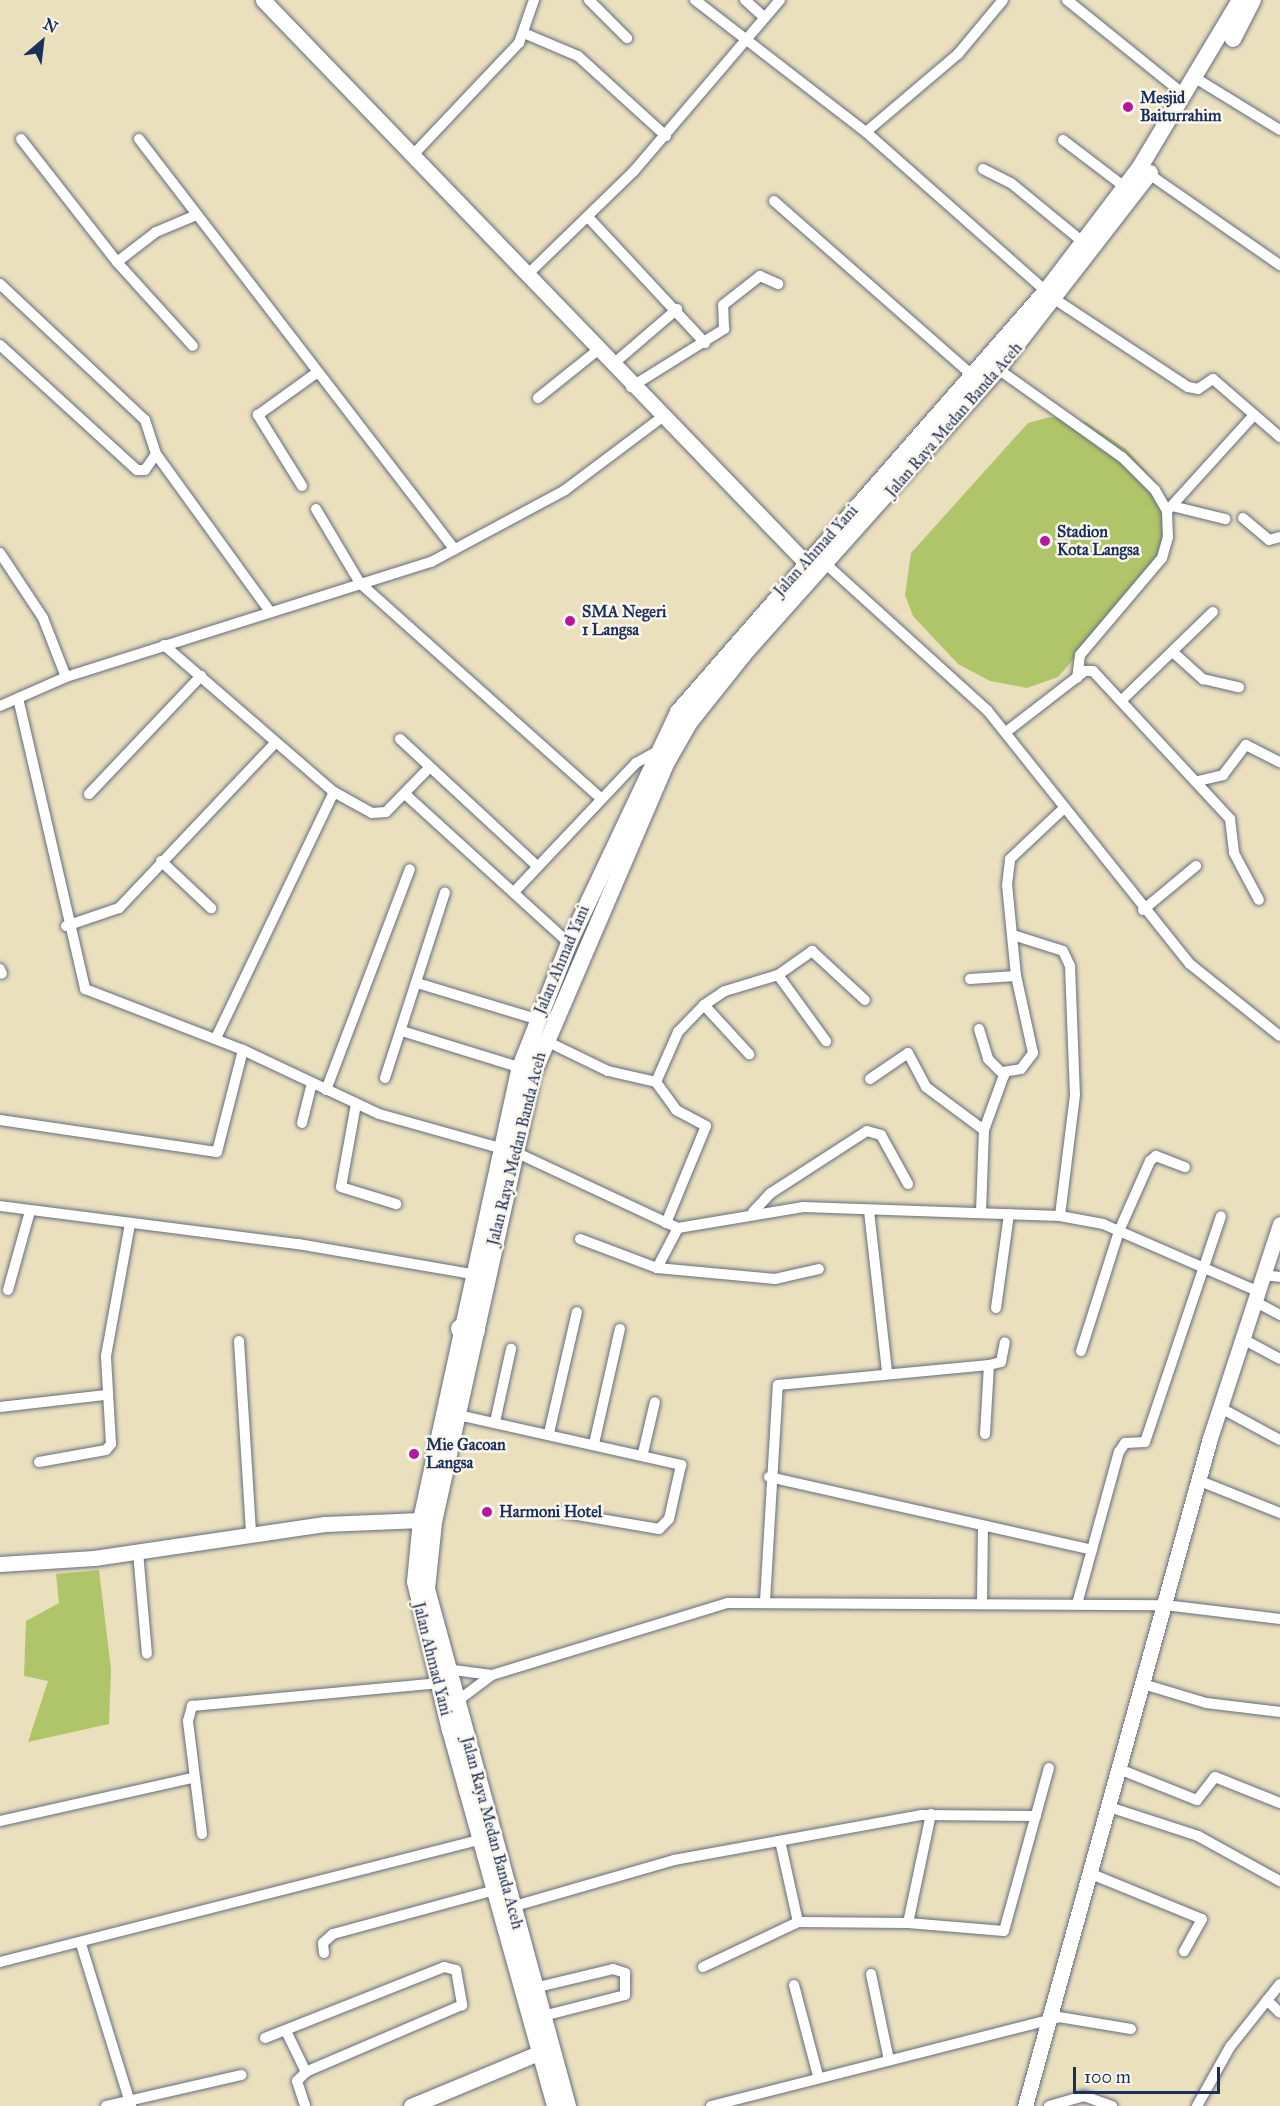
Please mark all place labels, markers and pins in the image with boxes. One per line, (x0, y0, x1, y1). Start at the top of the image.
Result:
place label: Mesjid Baiturrahim (1140, 88, 1221, 126)
marker: Mesjid Baiturrahim (1121, 100, 1135, 114)
place label: Stadion Kota Langsa (1057, 522, 1139, 560)
marker: Stadion Kota Langsa (1038, 534, 1052, 548)
place label: SMA Negeri 1 Langsa (582, 602, 666, 640)
marker: SMA Negeri 1 Langsa (563, 614, 577, 628)
place label: Mie Gacoan Langsa (426, 1435, 506, 1473)
marker: Mie Gacoan Langsa (407, 1447, 421, 1461)
place label: Harmoni Hotel (499, 1502, 602, 1522)
marker: Harmoni Hotel (480, 1505, 494, 1519)

